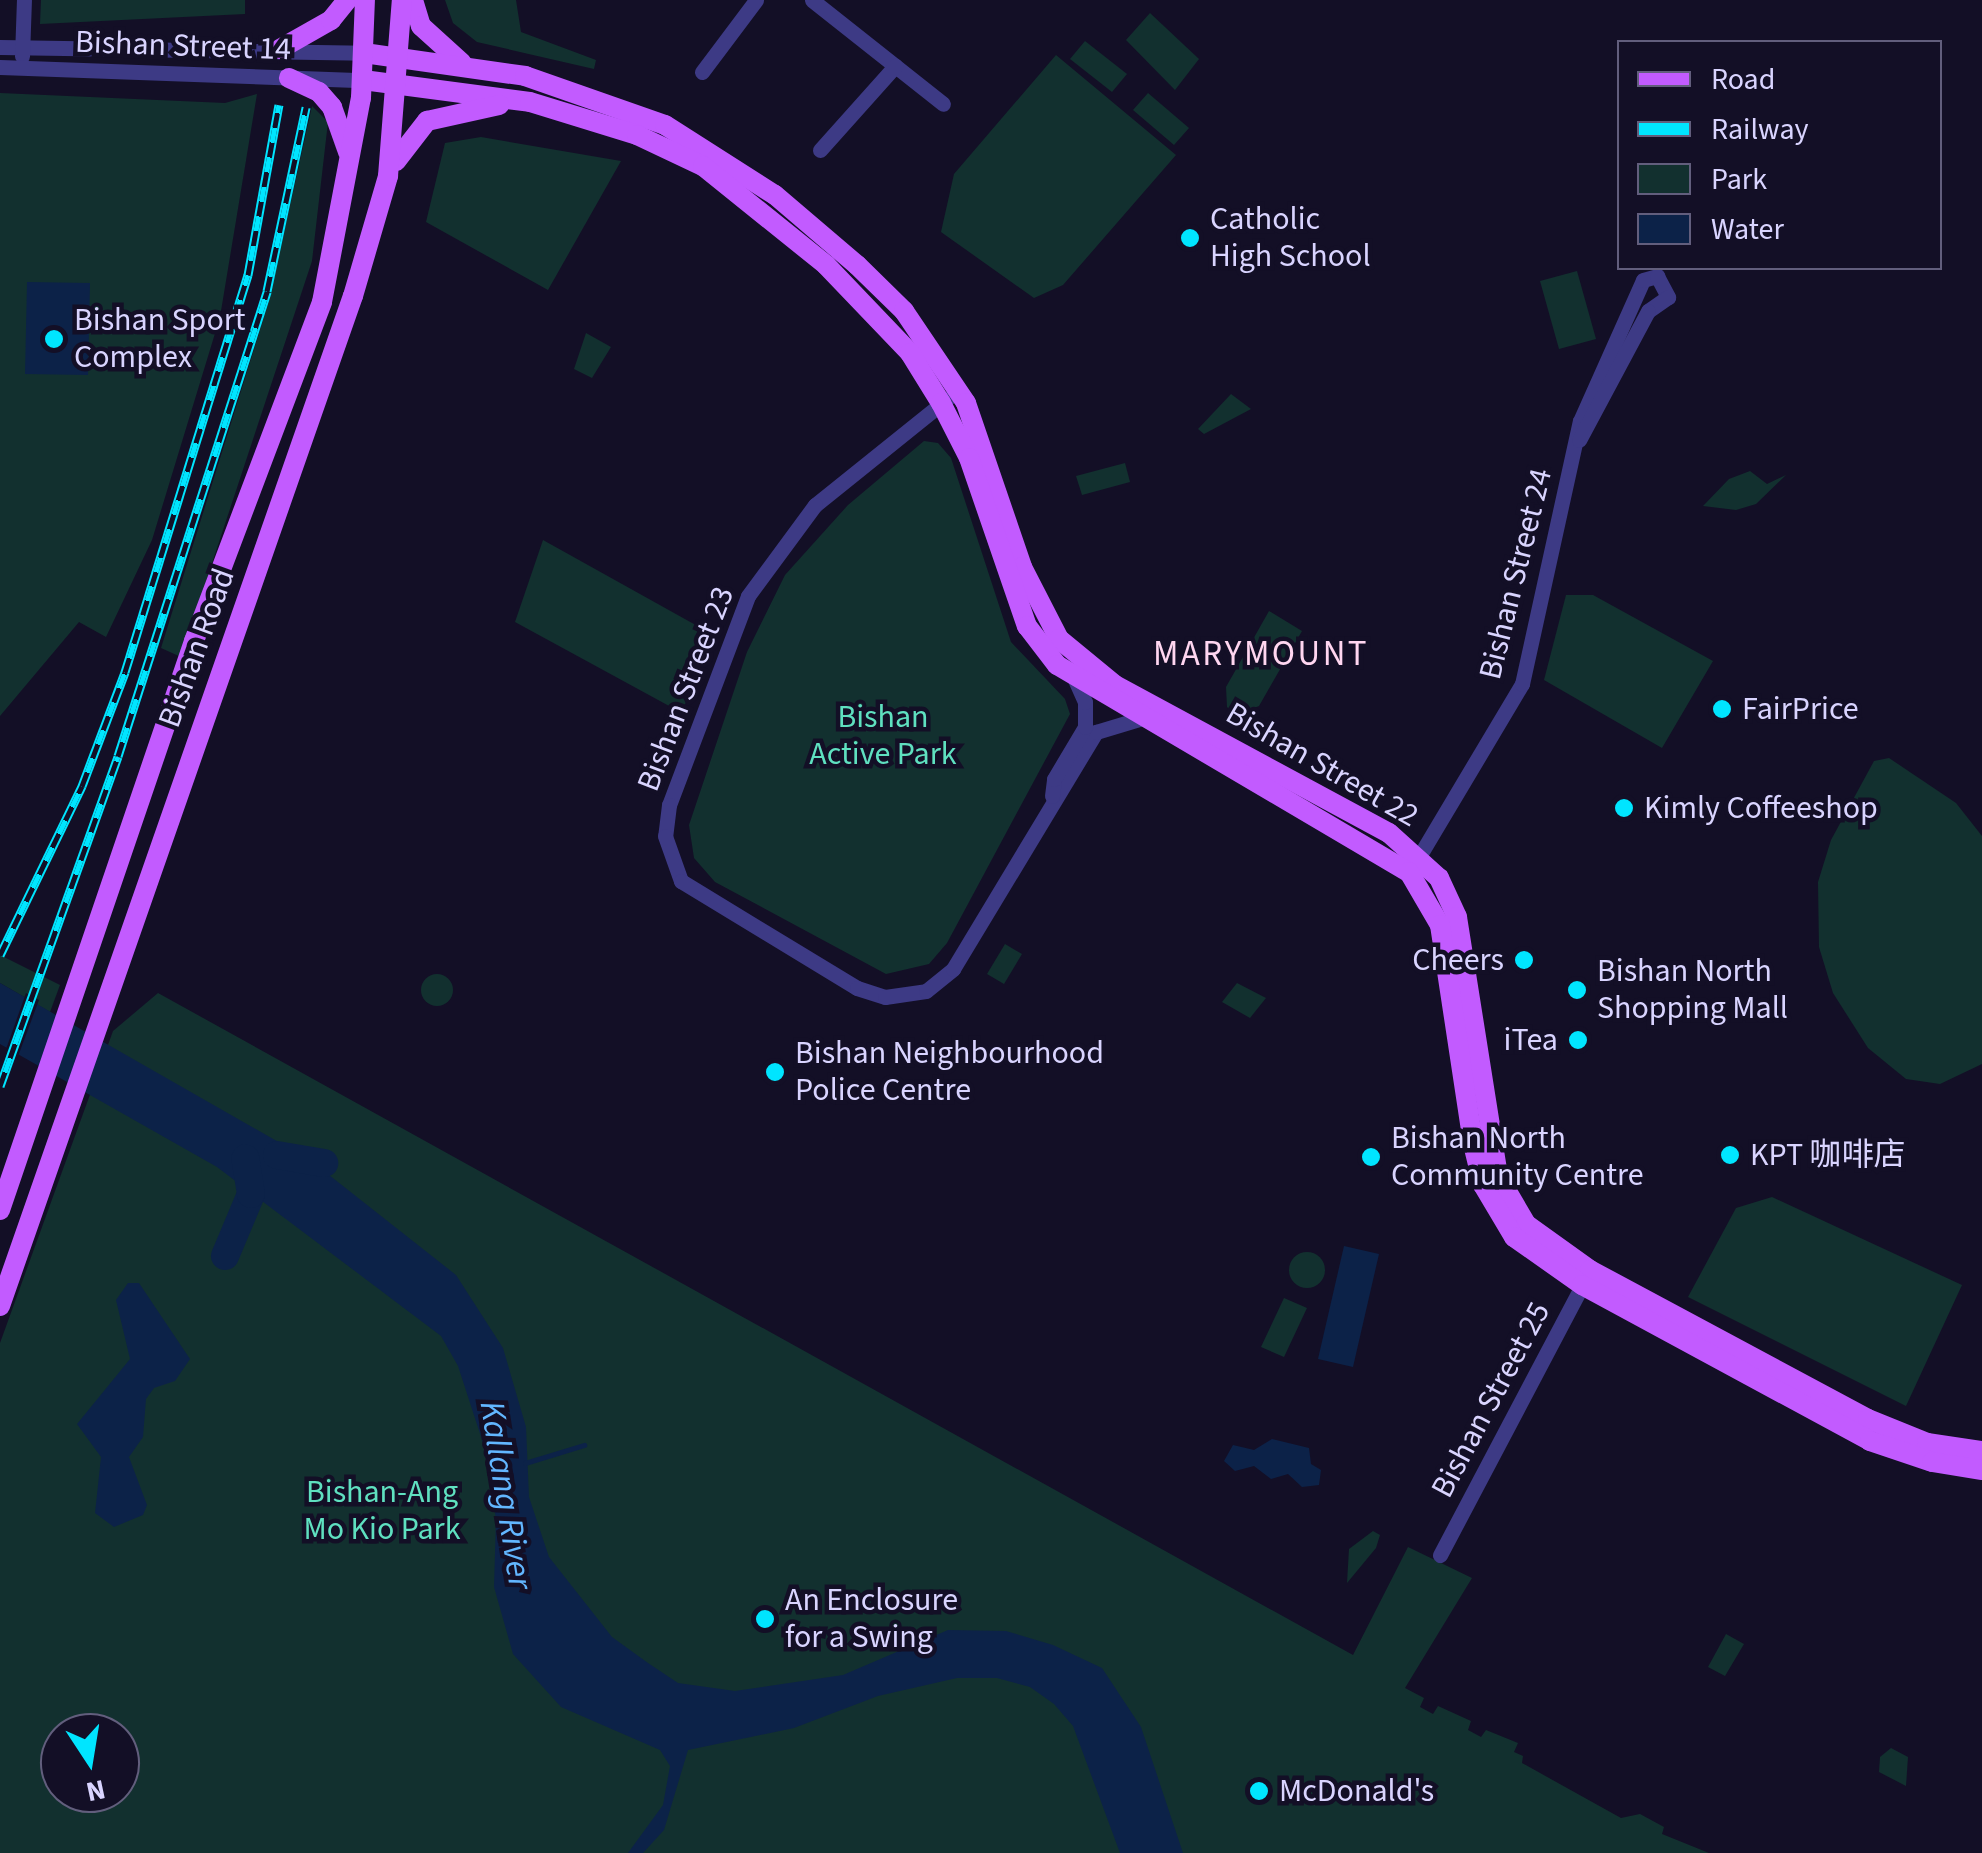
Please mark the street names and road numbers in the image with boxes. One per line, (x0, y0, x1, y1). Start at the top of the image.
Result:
street label: Bishan Street 14 (74, 23, 292, 69)
street label: Bishan Street 24 (1471, 465, 1561, 683)
street label: Bishan Road (151, 563, 243, 733)
street label: Bishan Street 23 (629, 581, 743, 797)
street label: Bishan Street 22 (1219, 694, 1425, 836)
street label: Bishan Street 25 (1423, 1296, 1559, 1504)

